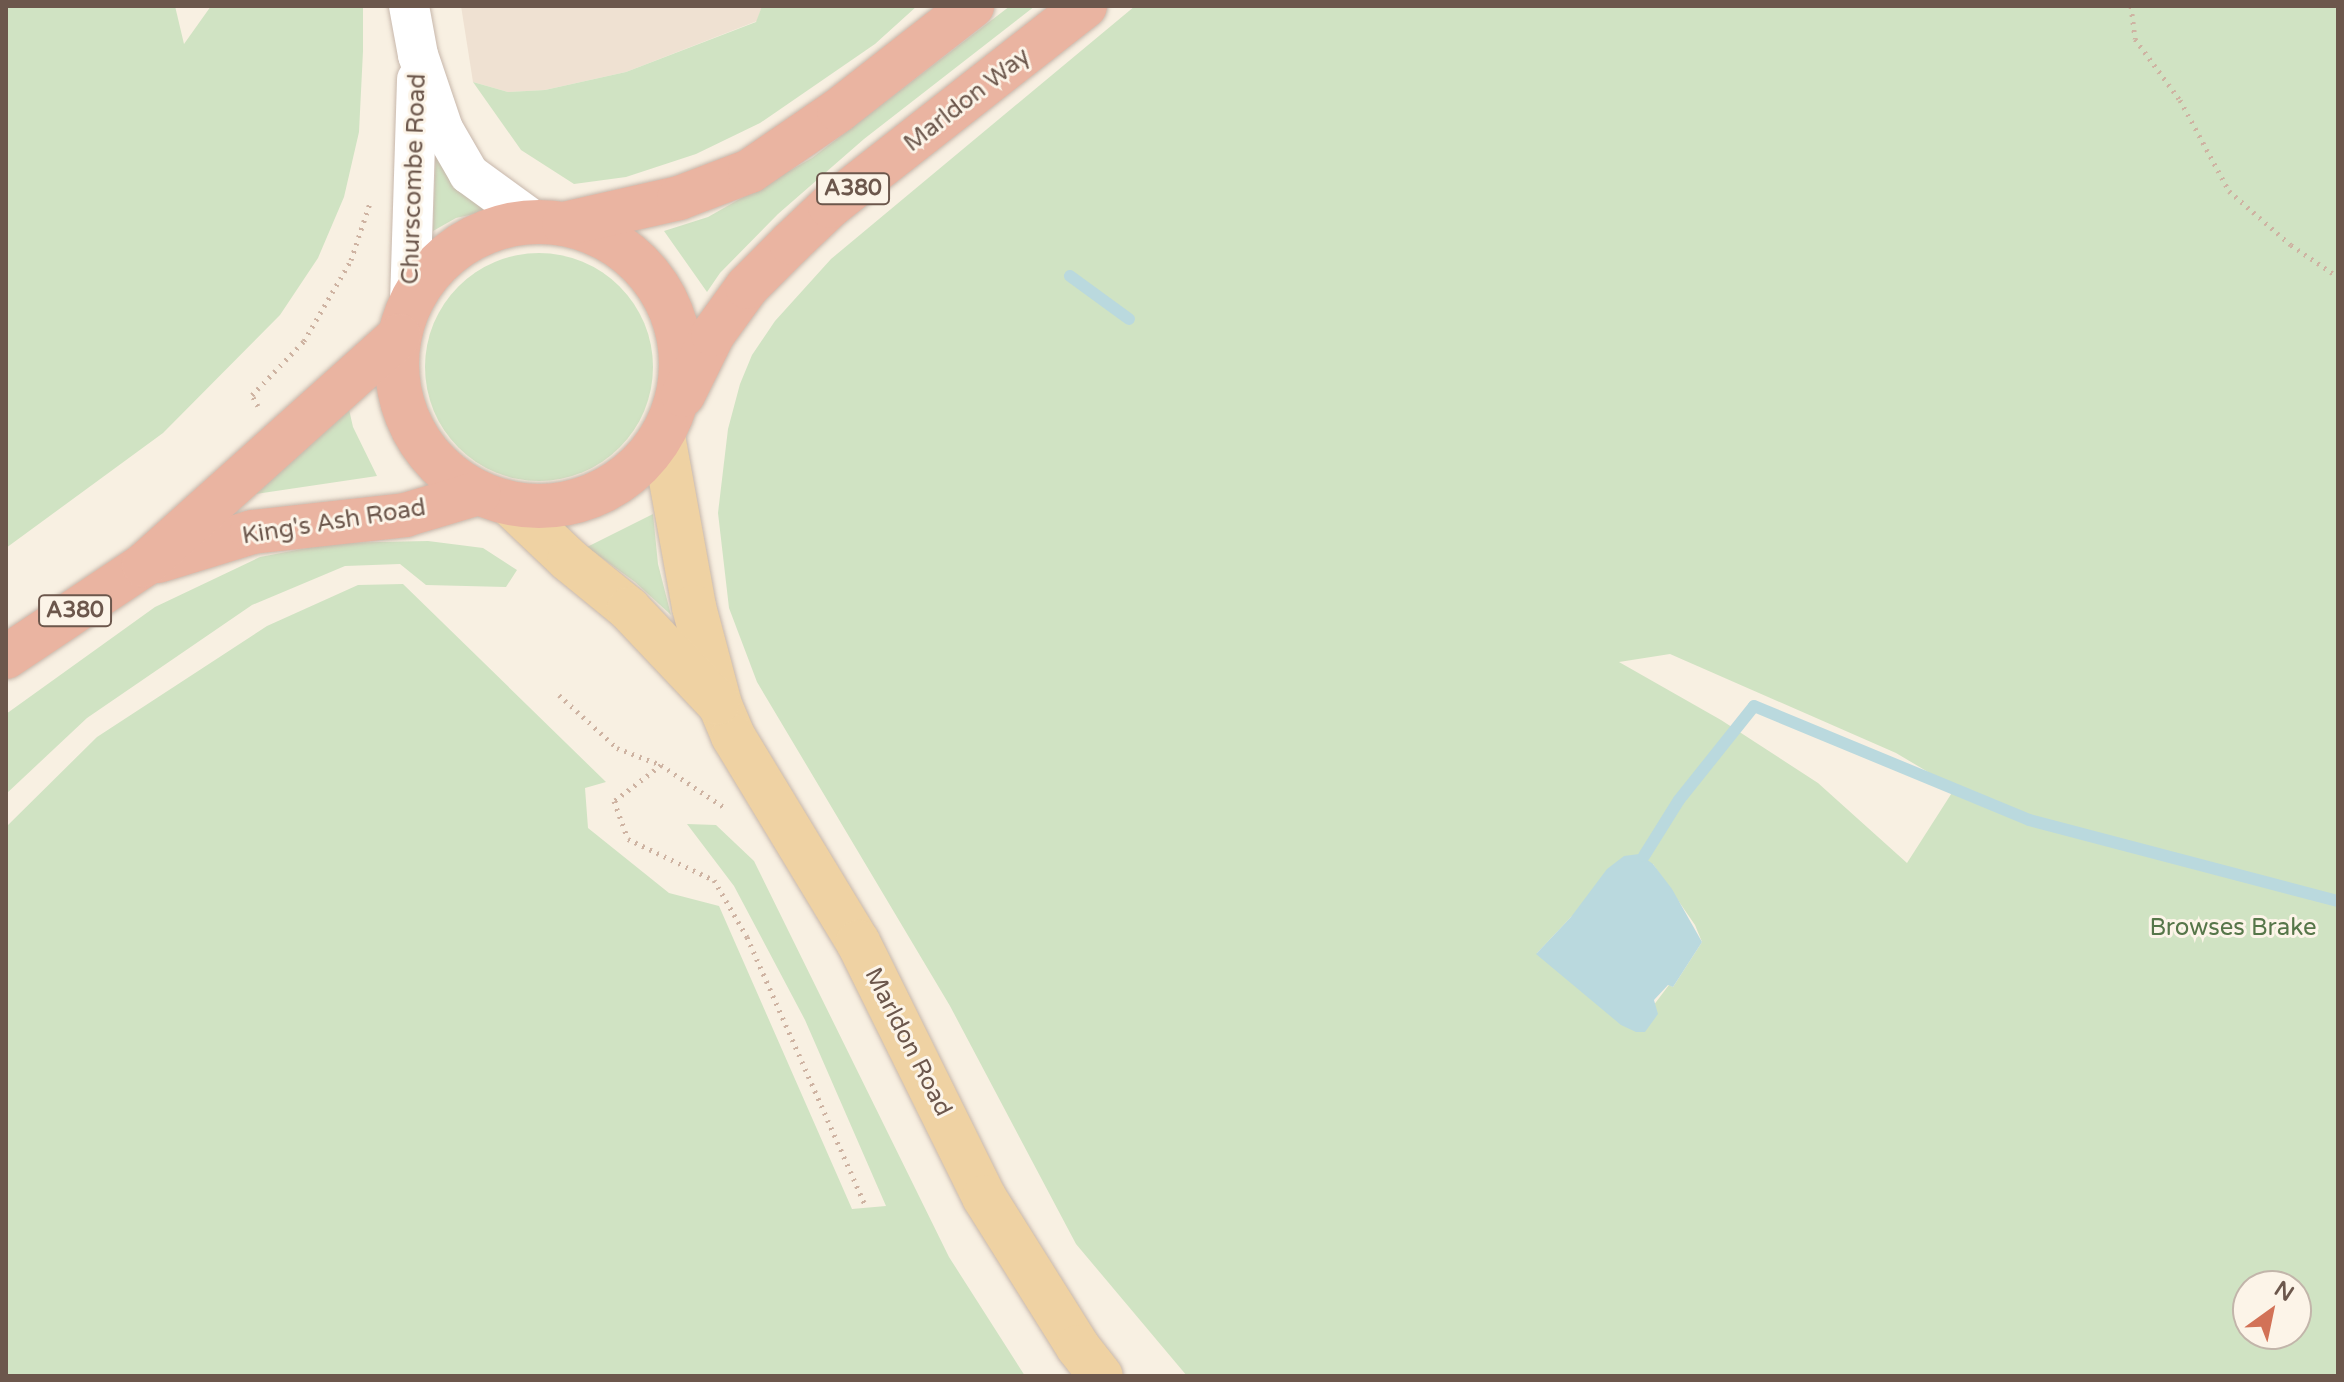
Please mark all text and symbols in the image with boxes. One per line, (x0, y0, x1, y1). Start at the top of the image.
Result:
street label: Marldon Way (898, 42, 1036, 158)
street label: Churscombe Road (396, 73, 432, 285)
road number: A380 (815, 171, 891, 207)
street label: King's Ash Road (240, 493, 428, 551)
road number: A380 (37, 593, 113, 629)
park label: Browses Brake (2149, 914, 2317, 942)
street label: Marldon Road (858, 963, 958, 1121)
north arrow (2232, 1270, 2312, 1350)
text: N (2269, 1276, 2298, 1307)

